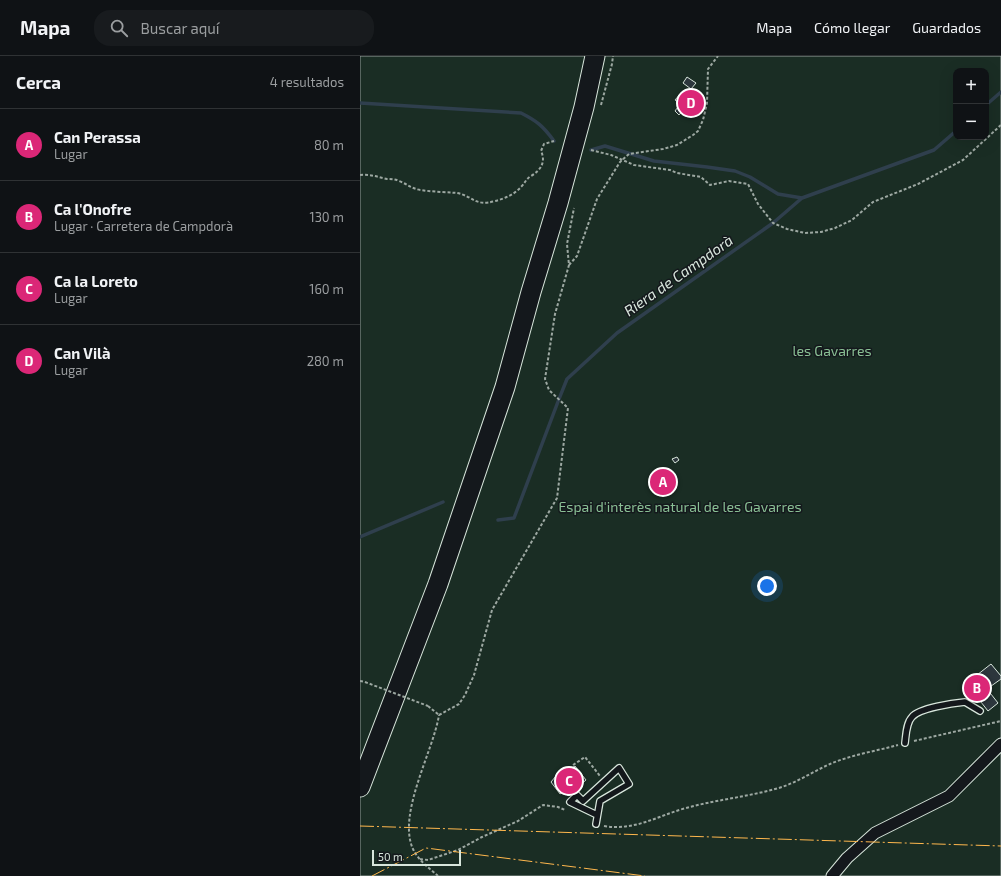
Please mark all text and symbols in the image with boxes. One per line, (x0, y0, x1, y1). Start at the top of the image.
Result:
search box (94, 10, 374, 46)
text: Mapa (20, 16, 70, 39)
icon: search (108, 17, 130, 39)
text: Buscar aquí (140, 19, 220, 37)
text: Mapa (756, 19, 792, 36)
text: Cómo llegar (814, 19, 890, 36)
text: Guardados (912, 19, 981, 36)
map controls (953, 68, 989, 140)
button: + (953, 68, 989, 104)
text: Cerca (16, 72, 61, 92)
text: 4 resultados (270, 74, 344, 90)
pin: D (678, 88, 704, 118)
button: − (953, 104, 989, 140)
text: Can Perassa (54, 128, 141, 146)
text: A (25, 137, 33, 153)
text: 80 m (314, 137, 344, 153)
text: Lugar (54, 146, 88, 162)
text: Ca l'Onofre (54, 200, 131, 218)
text: B (25, 209, 33, 225)
text: 130 m (309, 209, 344, 225)
text: Lugar · Carretera de Campdorà (54, 218, 233, 234)
water label: Riera de Campdorà (620, 231, 736, 319)
text: Ca la Loreto (54, 272, 138, 290)
text: C (25, 281, 33, 297)
text: 160 m (309, 281, 344, 297)
text: Lugar (54, 290, 88, 306)
park label: les Gavarres (792, 342, 872, 359)
text: Can Vilà (54, 344, 111, 362)
text: D (25, 353, 33, 369)
text: 280 m (307, 353, 344, 369)
text: Lugar (54, 362, 88, 378)
pin: A (650, 467, 676, 497)
park label: Espai d'interès natural de les Gavarres (558, 498, 802, 515)
your location (757, 576, 777, 596)
pin: B (964, 673, 990, 703)
pin: C (556, 766, 582, 796)
scale bar (372, 848, 461, 867)
text: 50 m (378, 850, 403, 863)

